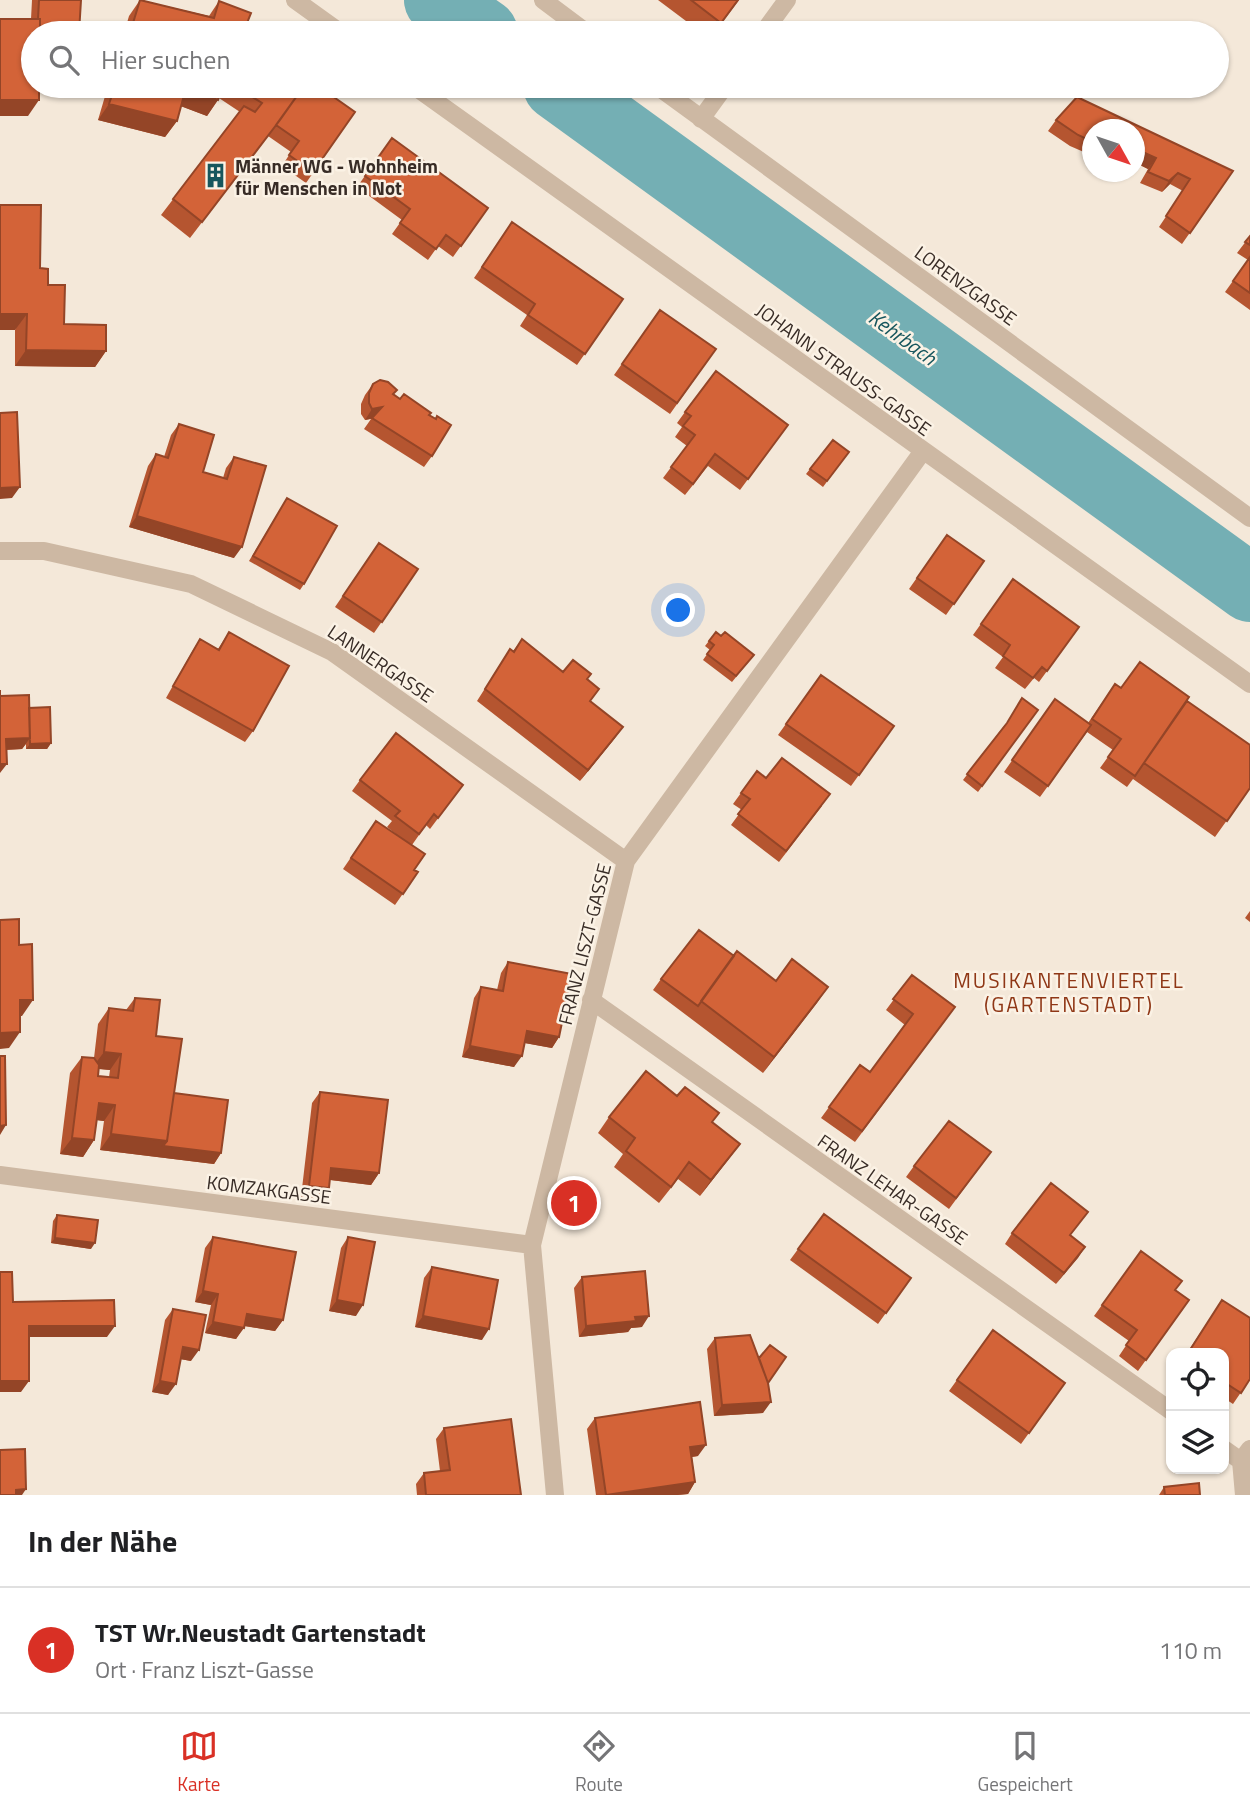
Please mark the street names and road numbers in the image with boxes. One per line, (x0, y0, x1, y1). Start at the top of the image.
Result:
street label: LORENZGASSE (909, 238, 1023, 332)
street label: JOHANN STRAUSS-GASSE (750, 295, 938, 443)
street label: LANNERGASSE (322, 617, 440, 709)
street label: FRANZ LISZT-GASSE (550, 860, 618, 1028)
street label: FRANZ LEHAR-GASSE (812, 1126, 974, 1252)
street label: KOMZAKGASSE (205, 1167, 333, 1211)

